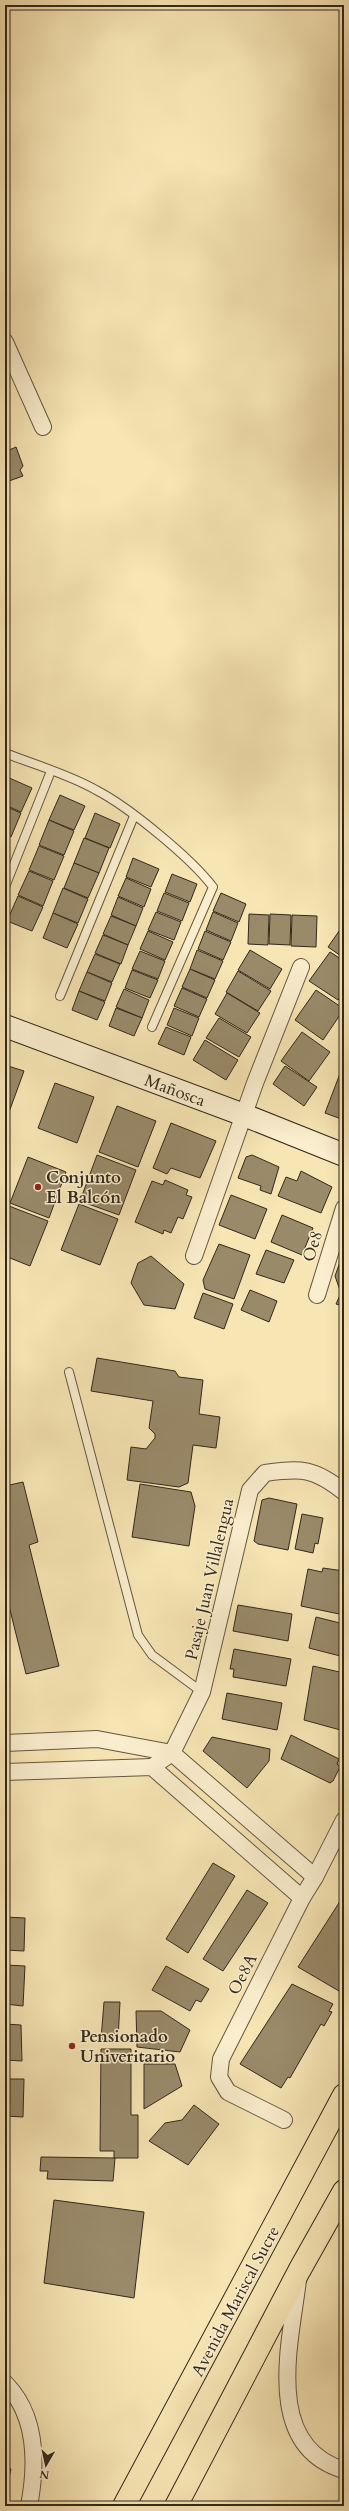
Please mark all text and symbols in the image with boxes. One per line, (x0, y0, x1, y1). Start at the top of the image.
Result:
street label: Mañosca (141, 1069, 209, 1112)
place label: Conjunto El Balcón (46, 1166, 121, 1209)
marker: Conjunto El Balcón (33, 1182, 43, 1192)
street label: Oe8 (297, 1228, 328, 1264)
street label: Pasaje Juan Villalengua (180, 1495, 239, 1662)
street label: Oe8A (222, 1949, 263, 1999)
place label: Pensionado Univeritario (80, 2025, 175, 2068)
marker: Pensionado Univeritario (67, 2041, 77, 2051)
street label: Avenida Mariscal Sucre (186, 2222, 285, 2381)
north arrow (26, 2445, 66, 2485)
text: N (38, 2466, 50, 2483)

